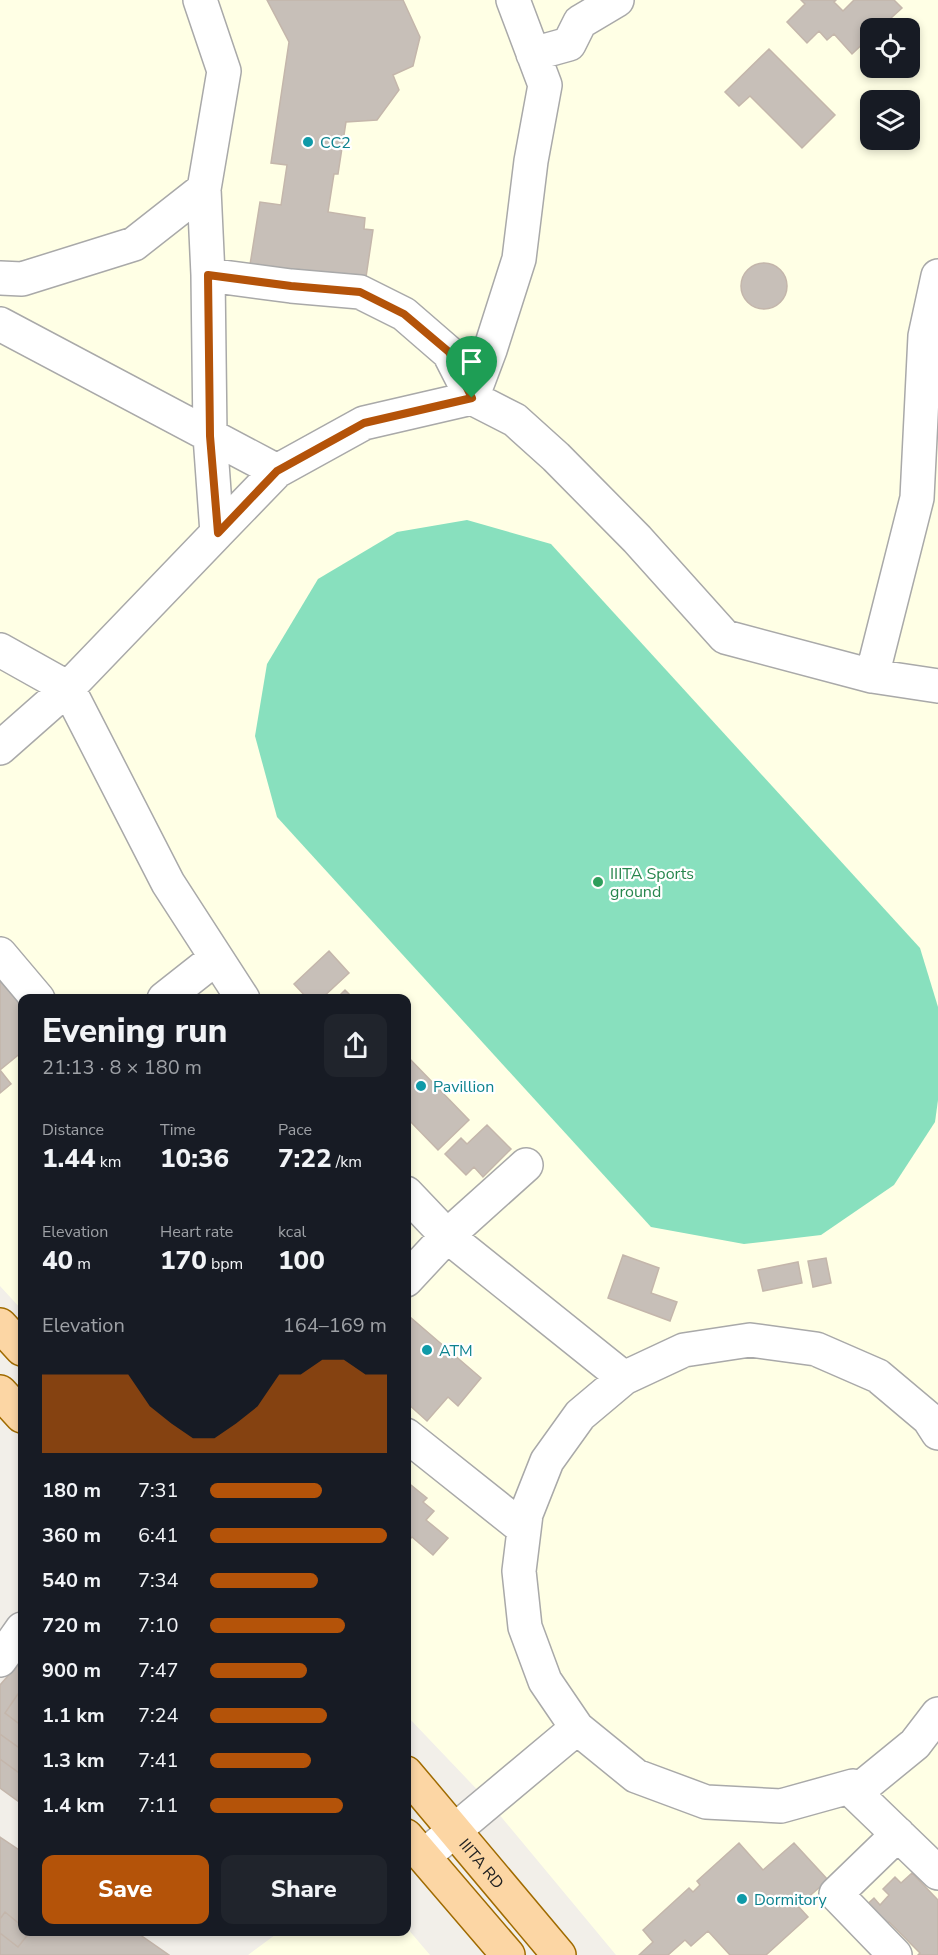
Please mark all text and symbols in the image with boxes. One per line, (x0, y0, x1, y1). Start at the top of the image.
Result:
map controls (860, 18, 920, 150)
button: locate (860, 18, 920, 78)
button: layers (860, 90, 920, 150)
place label: CC2 (320, 132, 351, 154)
marker: CC2 (301, 135, 315, 149)
pin (446, 336, 497, 398)
icon: arrive (455, 345, 488, 378)
place label: IIITA Sports ground (610, 863, 694, 903)
marker: IIITA Sports ground (591, 875, 605, 889)
text: Evening run (42, 1009, 227, 1054)
button: share (324, 1014, 387, 1077)
text: 21:13 · 8 × 180 m (42, 1054, 202, 1081)
place label: Pavillion (433, 1076, 494, 1098)
marker: Pavillion (414, 1079, 428, 1093)
text: Distance (42, 1119, 104, 1141)
text: Time (160, 1119, 196, 1141)
text: Pace (278, 1119, 312, 1141)
text: 1.44 (42, 1141, 96, 1176)
text: 10:36 (160, 1141, 229, 1176)
text: 7:22 (278, 1141, 332, 1176)
text: km (96, 1151, 121, 1173)
text: /km (332, 1151, 362, 1173)
text: Elevation (42, 1221, 108, 1243)
text: Heart rate (160, 1221, 233, 1243)
text: kcal (278, 1221, 306, 1243)
text: 40 (42, 1243, 73, 1278)
text: 170 (160, 1243, 207, 1278)
text: 100 (278, 1243, 325, 1278)
text: m (73, 1253, 91, 1275)
text: bpm (207, 1253, 243, 1275)
text: Elevation (42, 1312, 125, 1339)
text: 164–169 m (283, 1312, 387, 1339)
place label: ATM (439, 1340, 473, 1362)
marker: ATM (420, 1343, 434, 1357)
text: 180 m (42, 1477, 101, 1504)
text: 7:31 (138, 1477, 179, 1504)
text: 360 m (42, 1522, 101, 1549)
text: 6:41 (138, 1522, 179, 1549)
text: 540 m (42, 1567, 101, 1594)
text: 7:34 (138, 1567, 179, 1594)
text: 720 m (42, 1612, 101, 1639)
text: 7:10 (138, 1612, 179, 1639)
text: 900 m (42, 1657, 101, 1684)
text: 7:47 (138, 1657, 179, 1684)
text: 1.1 km (42, 1702, 105, 1729)
text: 7:24 (138, 1702, 179, 1729)
text: 1.3 km (42, 1747, 105, 1774)
text: 7:41 (138, 1747, 179, 1774)
text: 1.4 km (42, 1792, 105, 1819)
text: 7:11 (138, 1792, 179, 1819)
street label: IIITA RD (454, 1834, 509, 1894)
button: Save (42, 1855, 209, 1924)
button: Share (221, 1855, 387, 1924)
place label: Dormitory (754, 1889, 828, 1911)
marker: Dormitory (735, 1892, 749, 1906)

